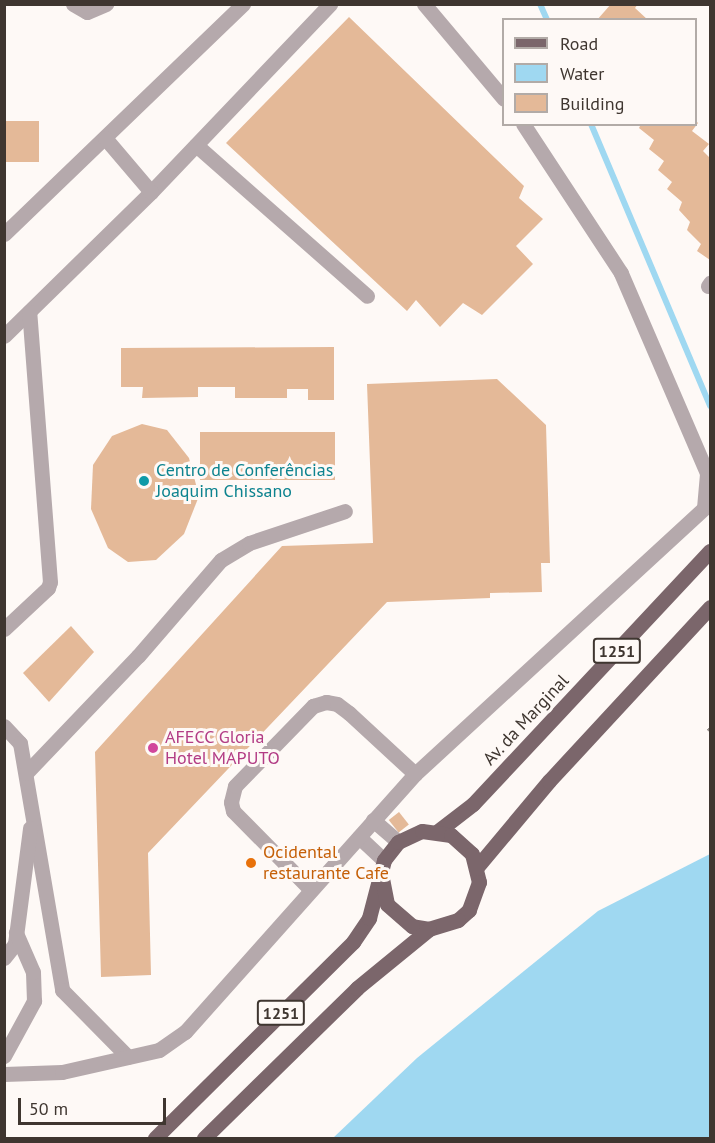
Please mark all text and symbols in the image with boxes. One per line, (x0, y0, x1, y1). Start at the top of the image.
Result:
legend (502, 18, 697, 126)
text: Road (560, 32, 598, 55)
text: Water (560, 62, 604, 85)
text: Building (560, 92, 624, 115)
place label: Centro de Conferências Joaquim Chissano (156, 460, 333, 502)
marker: Centro de Conferências Joaquim Chissano (137, 474, 151, 488)
road number: 1251 (592, 638, 642, 664)
street label: Av. da Marginal (478, 670, 574, 770)
place label: AFECC Gloria Hotel MAPUTO (165, 727, 280, 770)
marker: AFECC Gloria Hotel MAPUTO (146, 741, 160, 755)
place label: Ocidental restaurante Cafe (263, 842, 389, 884)
marker: Ocidental restaurante Cafe (244, 856, 258, 870)
road number: 1251 (256, 1000, 306, 1026)
scale bar (21, 1086, 170, 1124)
text: 50 m (29, 1097, 68, 1120)

